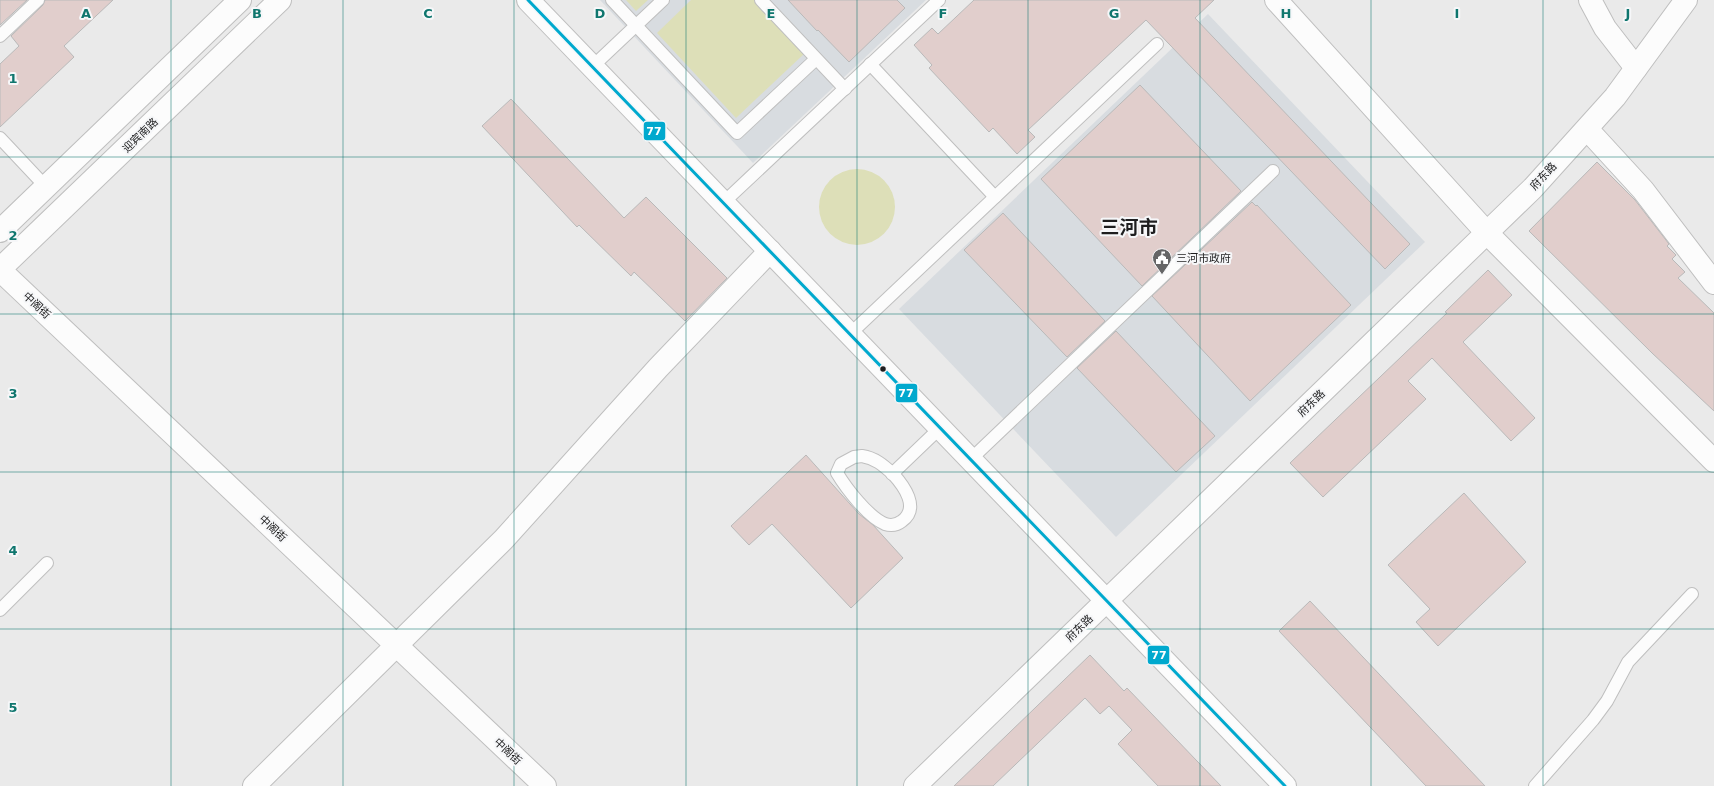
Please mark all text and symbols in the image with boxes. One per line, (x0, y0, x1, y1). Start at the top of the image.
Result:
text: A (81, 6, 91, 21)
text: B (252, 6, 262, 21)
text: C (423, 6, 433, 21)
text: D (595, 6, 606, 21)
text: E (767, 6, 775, 21)
text: F (939, 6, 947, 21)
text: G (1109, 6, 1119, 21)
text: H (1281, 6, 1291, 21)
text: I (1455, 6, 1459, 21)
text: J (1625, 6, 1630, 21)
text: 1 (8, 71, 18, 86)
street label: 迎宾南路 (120, 115, 161, 155)
line badge: 77 (643, 121, 666, 141)
text: 77 (646, 125, 662, 138)
street label: 府东路 (1527, 160, 1559, 193)
district label: 三河市 (1100, 216, 1158, 238)
text: 2 (8, 228, 18, 243)
public building icon: 三河市政府 (1151, 247, 1173, 275)
place label: 三河市政府 (1176, 252, 1231, 265)
street label: 中阁街 (20, 289, 53, 321)
unlabelled marker (878, 364, 888, 374)
line badge: 77 (895, 383, 918, 403)
text: 3 (8, 386, 18, 401)
text: 77 (898, 387, 914, 400)
street label: 府东路 (1295, 387, 1328, 419)
street label: 中阁街 (256, 512, 289, 544)
text: 4 (8, 543, 18, 558)
street label: 府东路 (1063, 612, 1096, 644)
line badge: 77 (1147, 645, 1170, 665)
text: 77 (1151, 649, 1167, 662)
text: 5 (8, 700, 18, 715)
street label: 中阁街 (491, 735, 524, 767)

